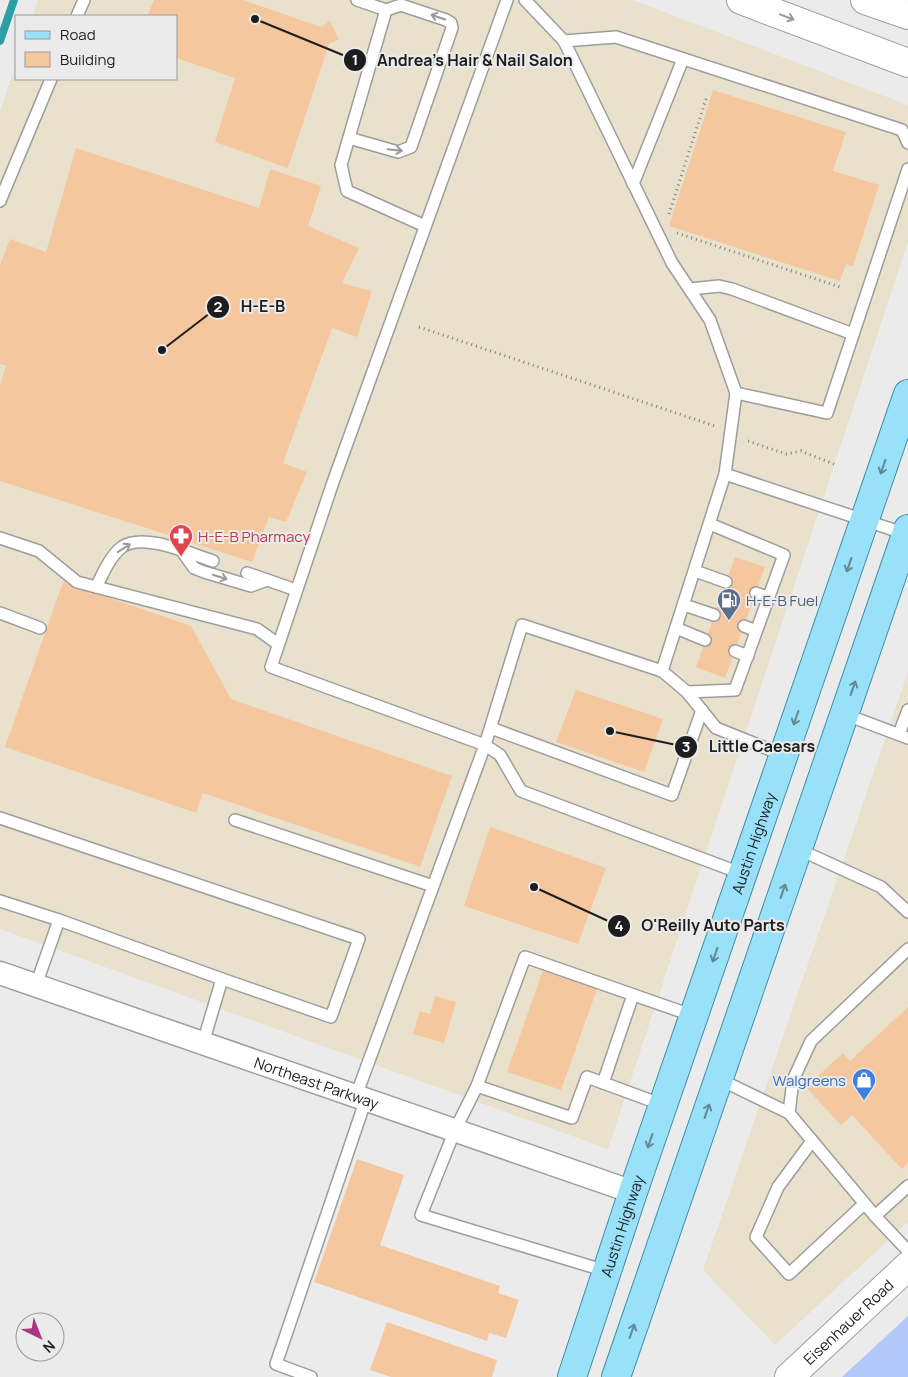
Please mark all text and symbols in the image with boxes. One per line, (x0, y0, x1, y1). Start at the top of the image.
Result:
one-way arrow (430, 12, 446, 22)
one-way arrow (779, 13, 794, 22)
legend (15, 15, 178, 80)
text: Road (60, 24, 96, 45)
callout: Andrea's Hair & Nail Salon (343, 45, 583, 76)
text: Building (60, 49, 115, 70)
text: 1 (352, 49, 358, 70)
text: Andrea's Hair & Nail Salon (377, 49, 573, 71)
one-way arrow (387, 145, 403, 155)
callout: H-E-B (206, 291, 295, 322)
text: H-E-B (241, 295, 285, 317)
text: 2 (214, 296, 223, 317)
one-way arrow (878, 459, 887, 475)
pharmacy icon: H-E-B Pharmacy (168, 523, 194, 557)
place label: H-E-B Pharmacy (198, 526, 310, 547)
one-way arrow (117, 543, 131, 554)
one-way arrow (844, 556, 853, 572)
one-way arrow (212, 573, 228, 582)
fuel station icon: H-E-B Fuel (716, 587, 742, 621)
place label: H-E-B Fuel (746, 590, 818, 611)
one-way arrow (849, 681, 858, 696)
one-way arrow (791, 710, 800, 725)
callout: Little Caesars (673, 731, 825, 762)
text: Little Caesars (709, 735, 816, 757)
text: 3 (682, 736, 690, 757)
street label: Austin Highway (726, 789, 781, 897)
one-way arrow (779, 884, 788, 900)
callout: O'Reilly Auto Parts (606, 910, 795, 941)
text: O'Reilly Auto Parts (641, 914, 785, 936)
text: 4 (614, 915, 624, 936)
one-way arrow (710, 946, 719, 962)
street label: Northeast Parkway (252, 1051, 382, 1114)
shop icon: Walgreens (851, 1067, 877, 1101)
place label: Walgreens (773, 1070, 846, 1091)
one-way arrow (703, 1103, 713, 1119)
one-way arrow (645, 1133, 655, 1149)
street label: Austin Highway (595, 1172, 649, 1280)
street label: Eisenhauer Road (799, 1274, 898, 1369)
north arrow (15, 1312, 65, 1362)
one-way arrow (627, 1323, 637, 1339)
text: N (39, 1336, 59, 1357)

